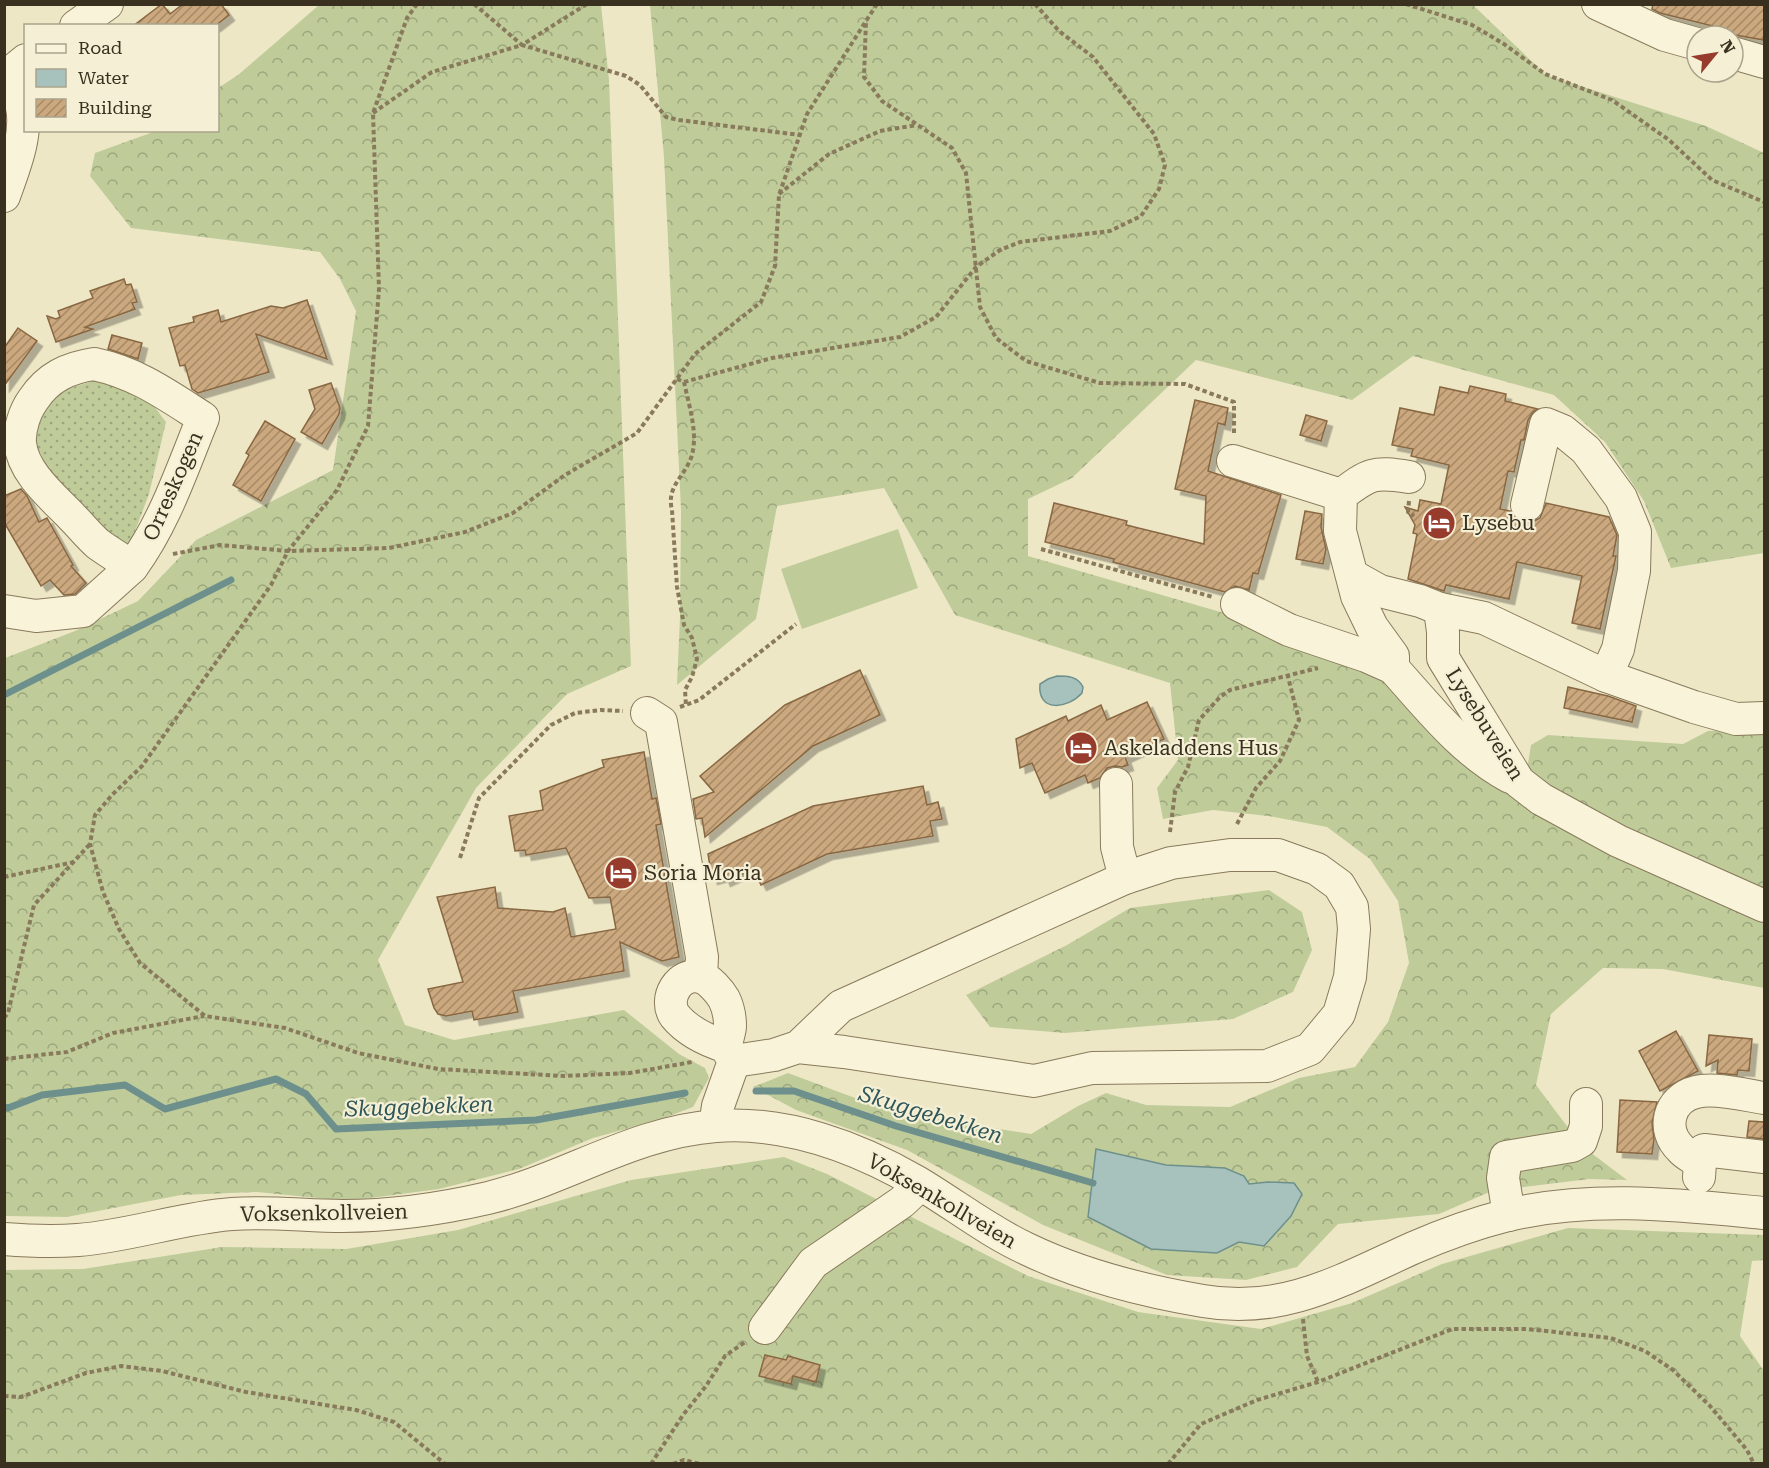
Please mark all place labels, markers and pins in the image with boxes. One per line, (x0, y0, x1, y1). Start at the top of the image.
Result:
hotel icon: Lysebu (1421, 505, 1457, 541)
place label: Lysebu (1462, 511, 1535, 535)
hotel icon: Askeladdens Hus (1063, 730, 1099, 766)
place label: Askeladdens Hus (1104, 736, 1278, 760)
hotel icon: Soria Moria (603, 855, 639, 891)
place label: Soria Moria (644, 861, 762, 885)

